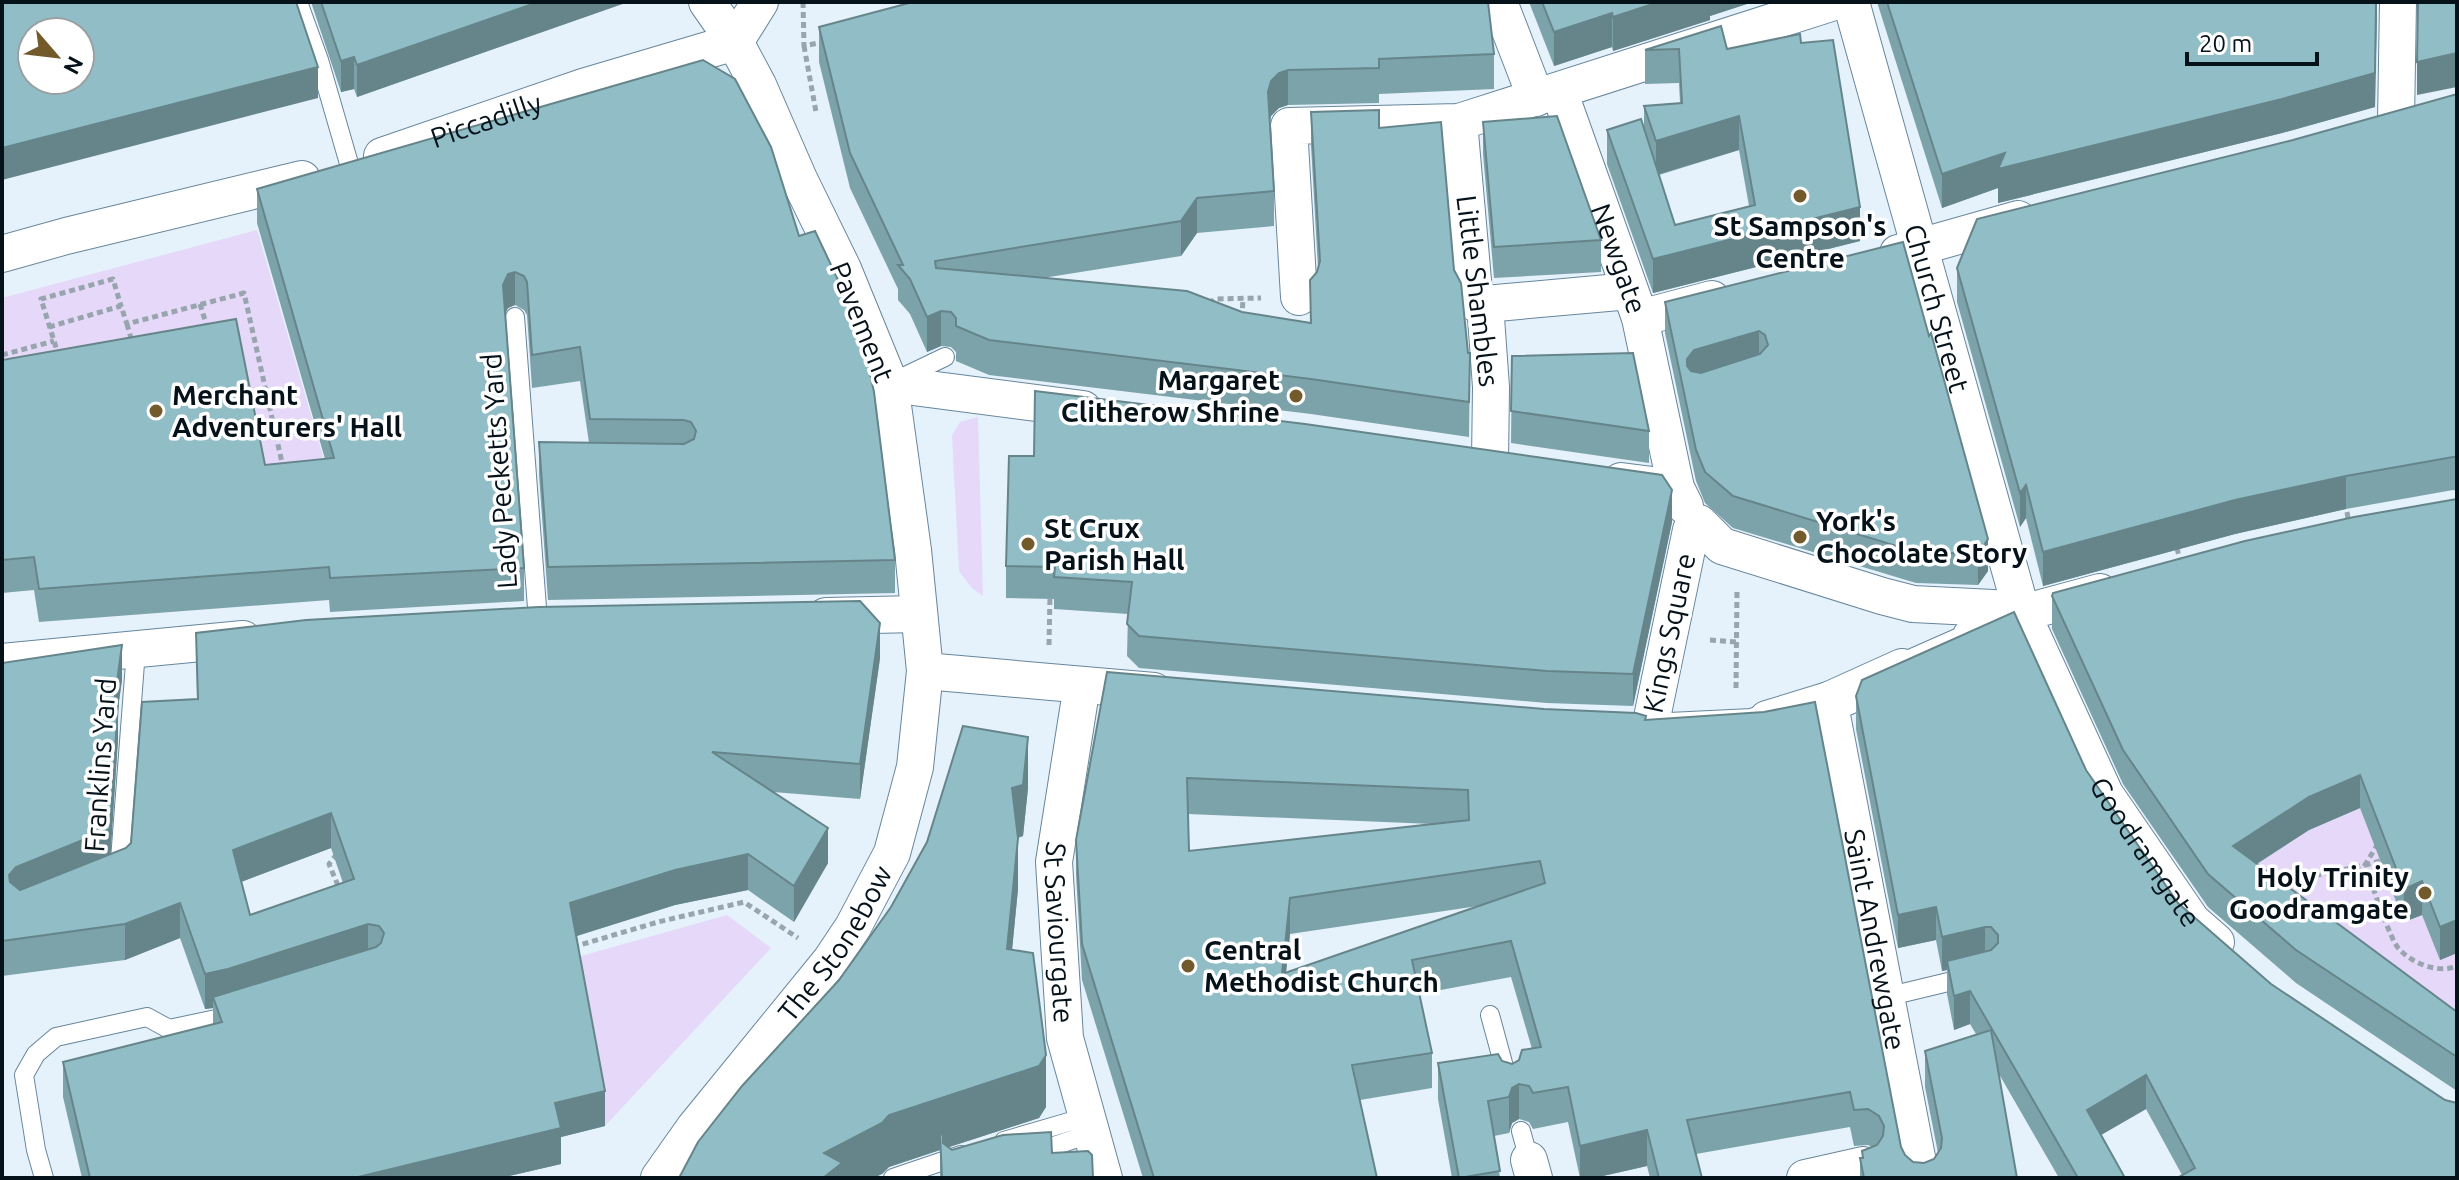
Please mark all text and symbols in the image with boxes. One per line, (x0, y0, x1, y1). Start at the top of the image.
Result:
north arrow (16, 16, 96, 96)
scale bar (2187, 16, 2317, 66)
text: 20 m (2199, 30, 2252, 57)
text: N (59, 53, 89, 79)
street label: Piccadilly (426, 86, 545, 153)
marker: St Sampson's Centre (1791, 187, 1809, 205)
street label: Little Shambles (1451, 193, 1506, 389)
street label: Newgate (1586, 200, 1653, 317)
place label: St Sampson's Centre (1714, 210, 1886, 273)
street label: Church Street (1899, 220, 1975, 396)
street label: Pavement (824, 257, 901, 386)
street label: Lady Pecketts Yard (475, 352, 522, 590)
place label: Margaret Clitherow Shrine (1061, 364, 1280, 427)
place label: Merchant Adventurers' Hall (172, 379, 402, 442)
marker: Margaret Clitherow Shrine (1287, 387, 1305, 405)
marker: Merchant Adventurers' Hall (147, 402, 165, 420)
place label: York's Chocolate Story (1816, 505, 2027, 568)
place label: St Crux Parish Hall (1044, 512, 1184, 575)
marker: York's Chocolate Story (1791, 528, 1809, 546)
marker: St Crux Parish Hall (1019, 535, 1037, 553)
street label: Kings Square (1636, 550, 1701, 716)
street label: Franklins Yard (78, 677, 121, 853)
street label: Goodramgate (2084, 772, 2207, 932)
street label: Saint Andrewgate (1839, 826, 1912, 1053)
street label: St Saviourgate (1039, 840, 1080, 1024)
street label: The Stonebow (772, 860, 898, 1027)
place label: Holy Trinity Goodramgate (2229, 861, 2409, 924)
marker: Holy Trinity Goodramgate (2416, 884, 2434, 902)
place label: Central Methodist Church (1204, 934, 1439, 997)
marker: Central Methodist Church (1179, 957, 1197, 975)

